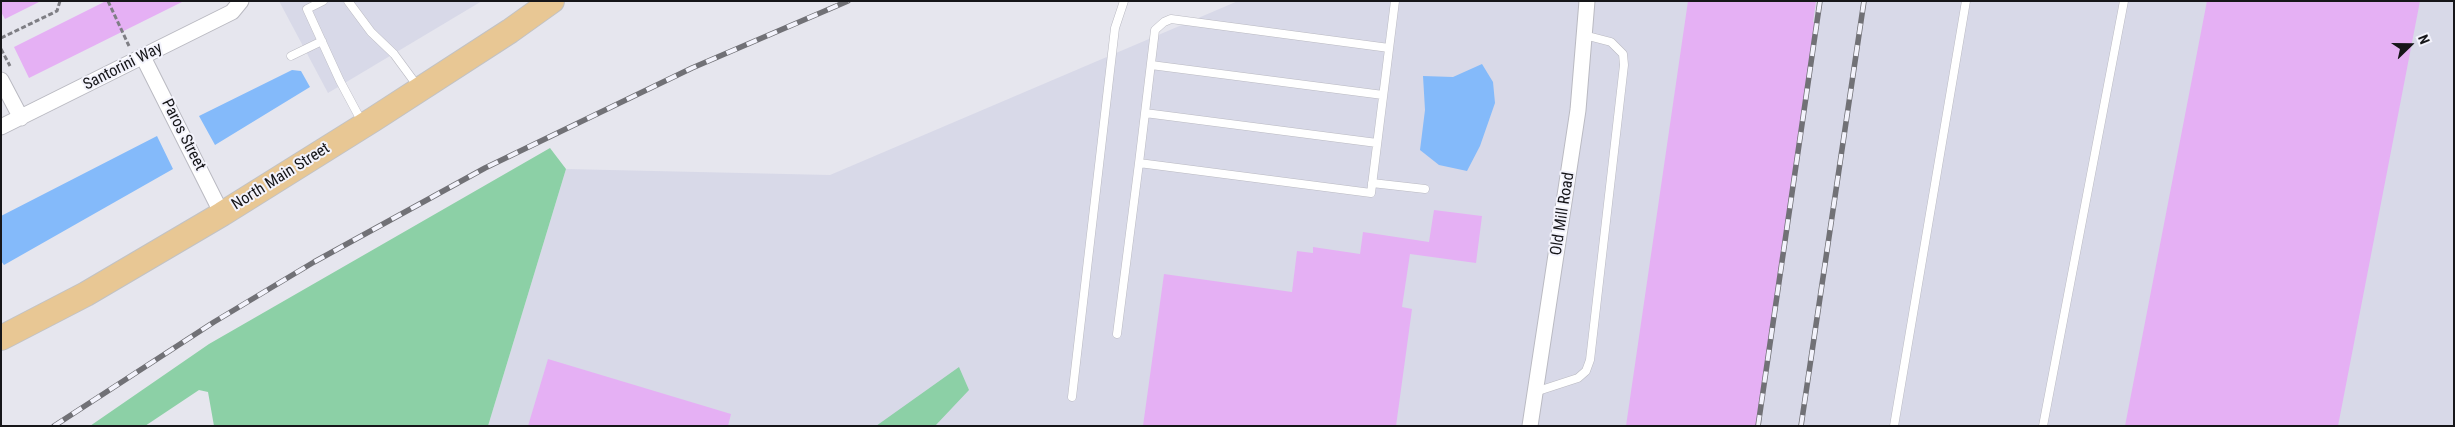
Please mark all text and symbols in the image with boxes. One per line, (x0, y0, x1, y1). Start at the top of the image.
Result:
north arrow (2385, 20, 2435, 70)
text: N (2415, 32, 2433, 46)
street label: Santorini Way (80, 39, 166, 95)
street label: Paros Street (157, 96, 209, 174)
street label: North Main Street (229, 139, 333, 215)
street label: Old Mill Road (1547, 171, 1579, 257)

